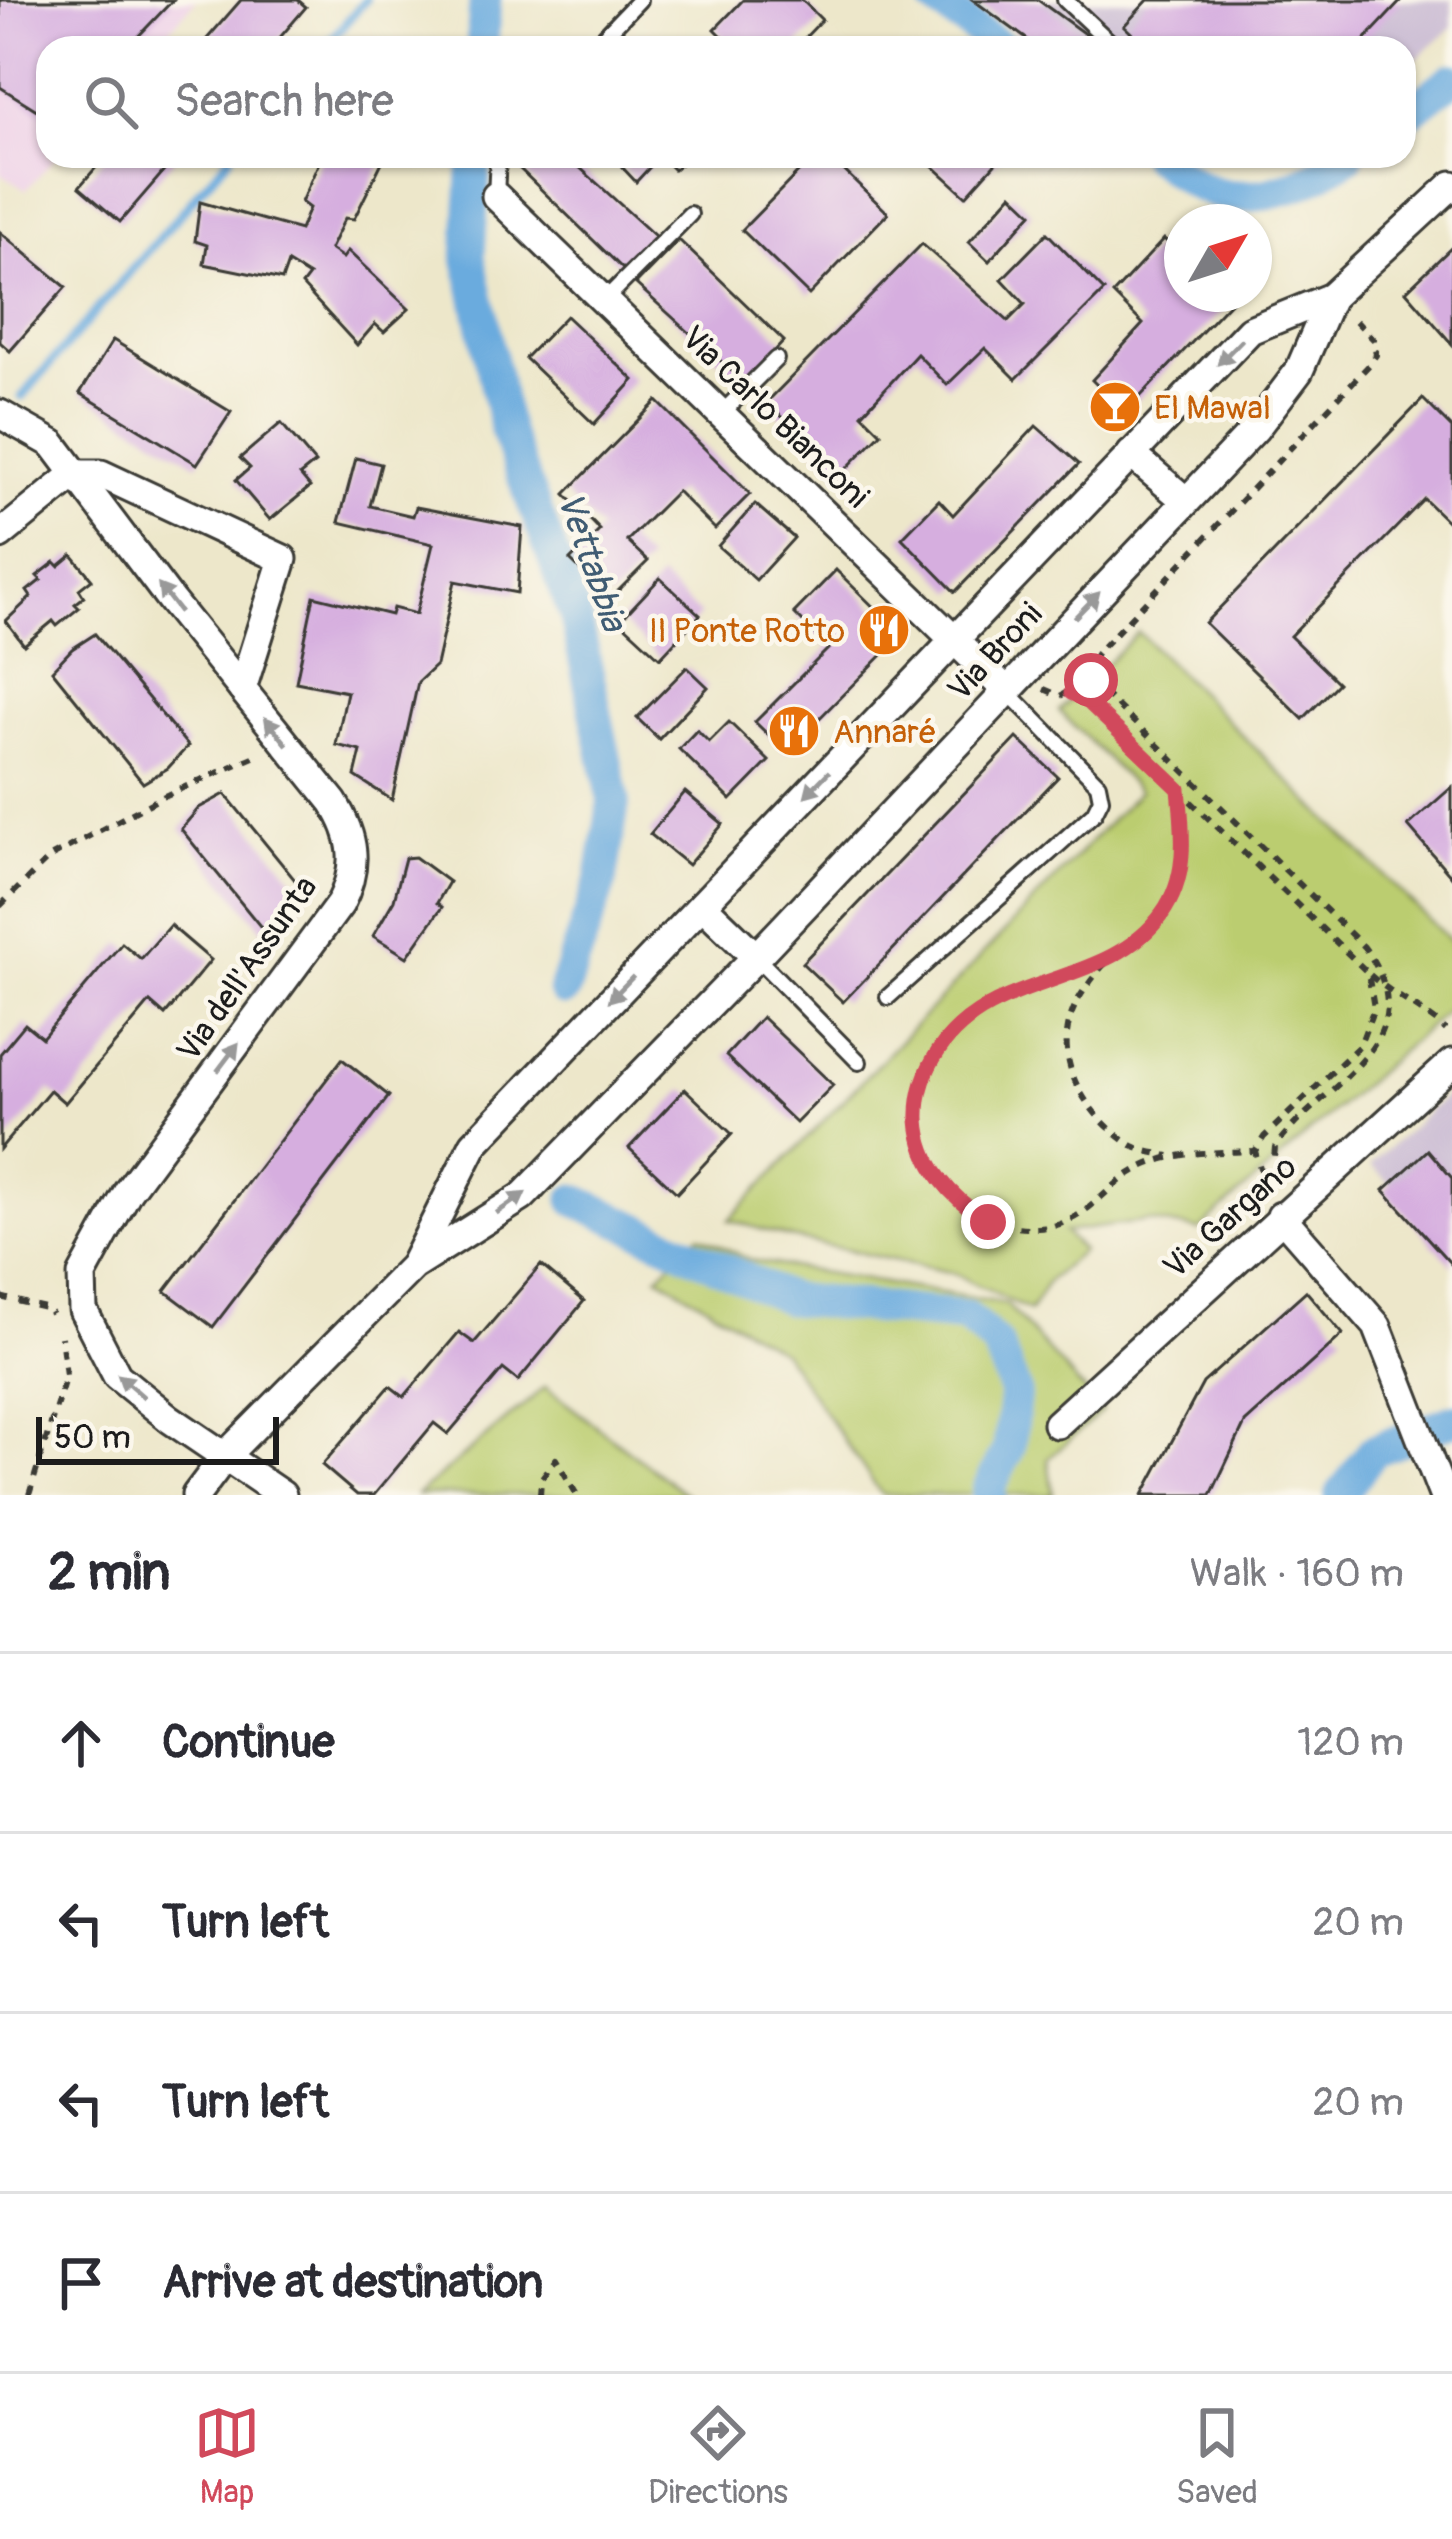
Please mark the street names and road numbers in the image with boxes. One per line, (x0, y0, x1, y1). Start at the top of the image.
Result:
street label: Via Carlo Bianconi (673, 317, 877, 517)
street label: Via Broni (939, 594, 1051, 710)
street label: Via dell'Assunta (168, 868, 326, 1070)
street label: Via Gargano (1155, 1147, 1305, 1288)

